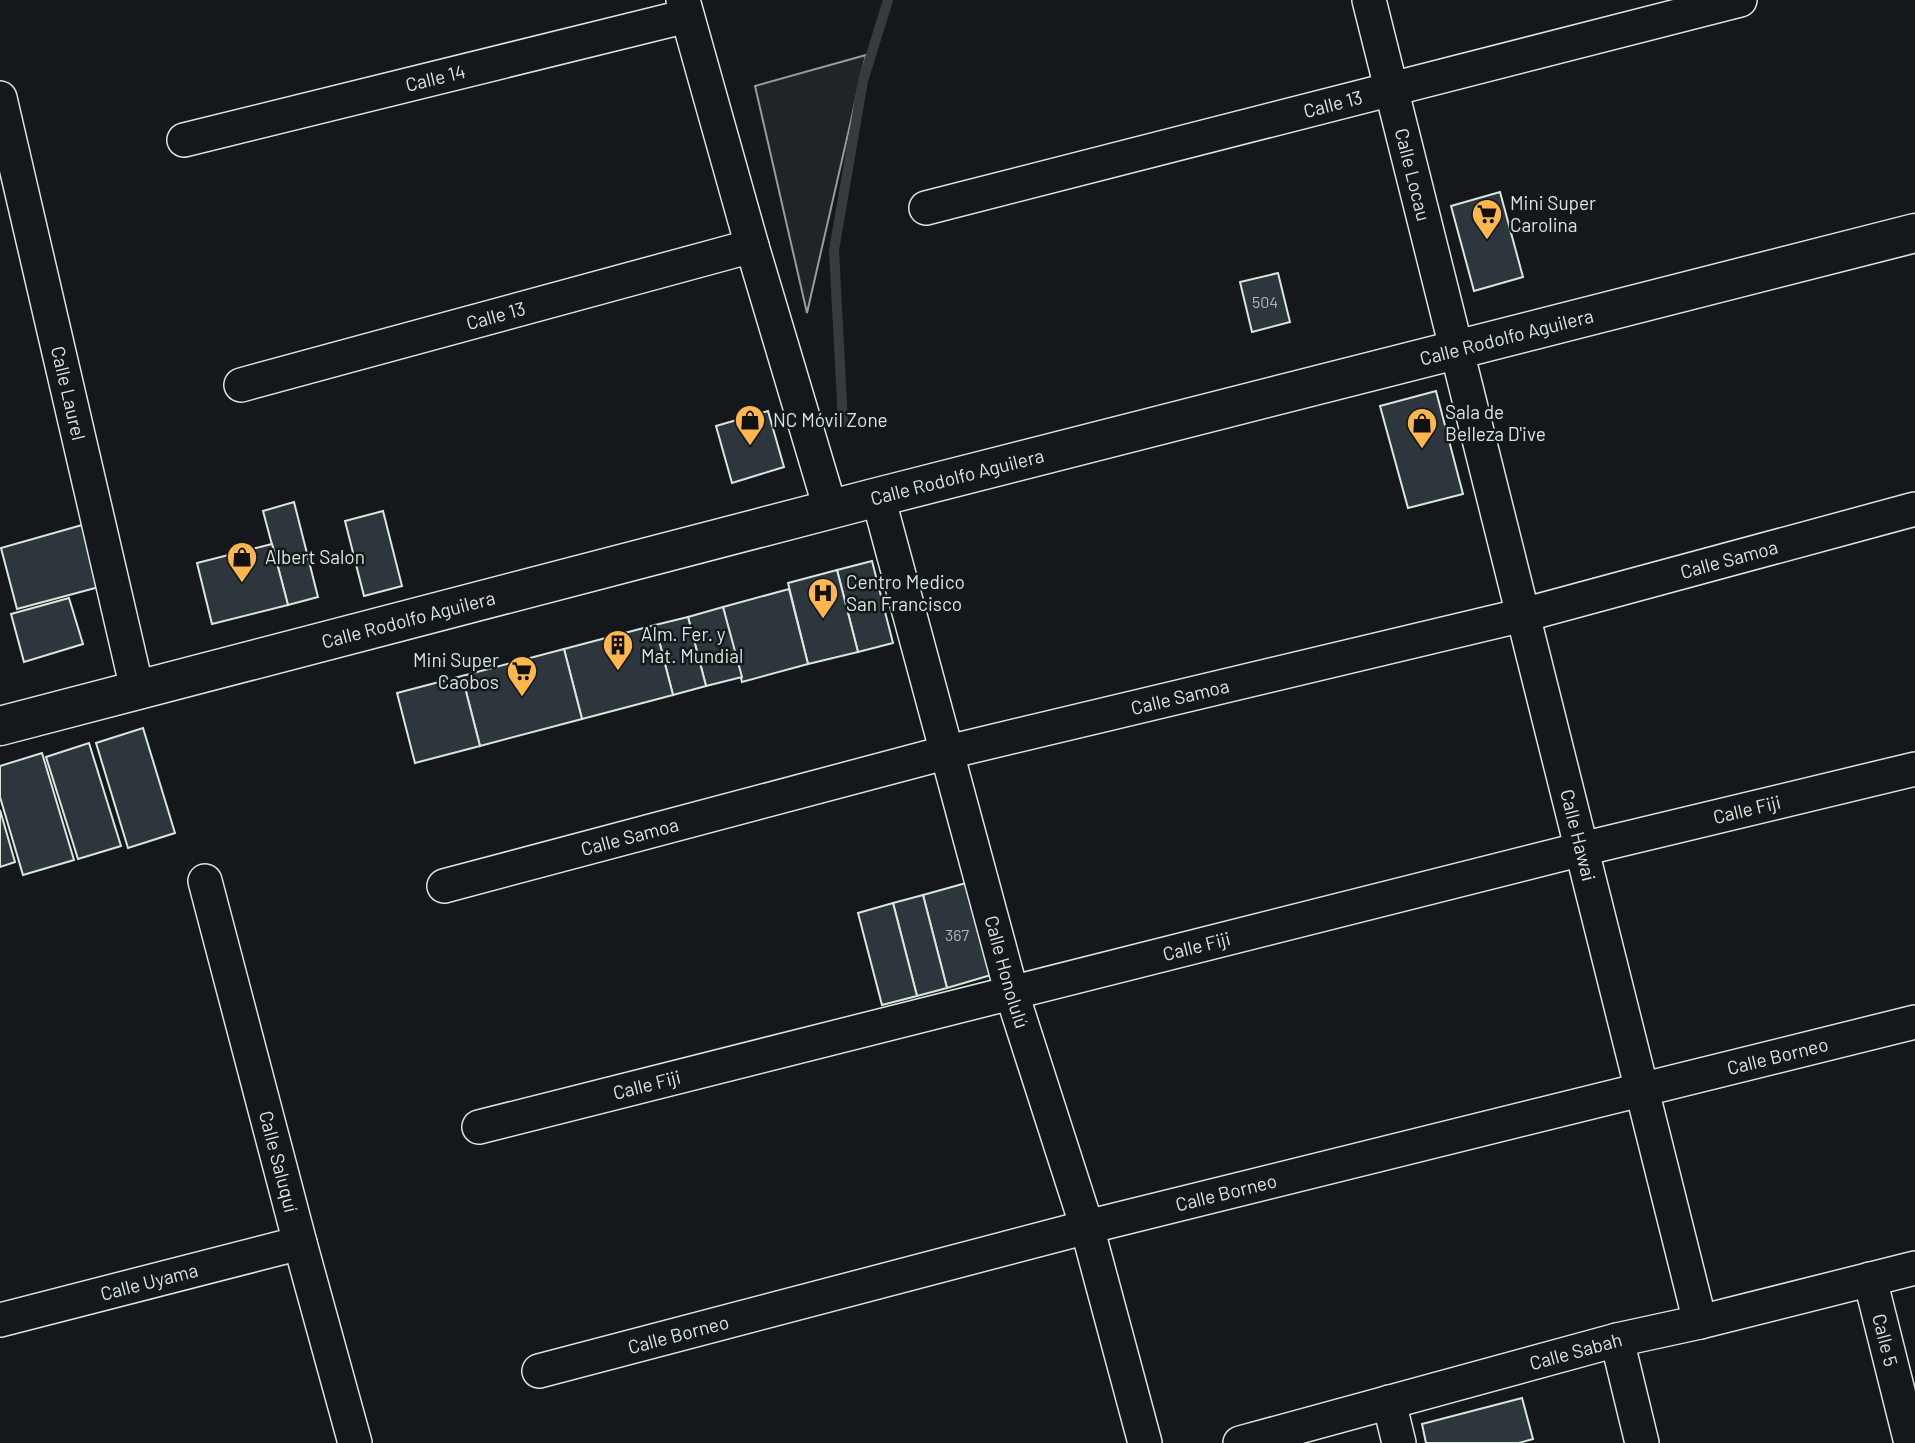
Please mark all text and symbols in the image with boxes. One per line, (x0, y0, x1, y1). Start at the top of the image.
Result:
street label: Calle 14 (403, 59, 468, 96)
street label: Calle 13 (1301, 85, 1365, 122)
street label: Calle Locau (1391, 126, 1436, 223)
place label: Mini Super Carolina (1510, 191, 1596, 236)
supermarket icon: Mini Super Carolina (1470, 197, 1504, 241)
house number: 504 (1252, 292, 1278, 311)
street label: Calle 13 (464, 296, 528, 334)
street label: Calle Rodolfo Aguilera (1417, 303, 1596, 370)
street label: Calle Laurel (47, 344, 91, 442)
place label: Sala de Belleza D'ive (1445, 400, 1546, 445)
shop icon: NC Móvil Zone (733, 403, 767, 447)
shop icon: Sala de Belleza D'ive (1405, 406, 1439, 450)
place label: NC Móvil Zone (773, 408, 888, 431)
street label: Calle Rodolfo Aguilera (868, 443, 1046, 510)
street label: Calle Samoa (1677, 535, 1780, 583)
shop icon: Albert Salon (225, 540, 259, 584)
place label: Albert Salon (265, 545, 365, 568)
place label: Centro Medico San Francisco (846, 570, 965, 615)
hospital icon: Centro Medico San Francisco (806, 576, 840, 620)
street label: Calle Rodolfo Aguilera (319, 585, 497, 653)
place label: Alm. Fer. y Mat. Mundial (641, 622, 743, 667)
building icon: Alm. Fer. y Mat. Mundial (601, 628, 635, 672)
place label: Mini Super Caobos (413, 648, 499, 693)
supermarket icon: Mini Super Caobos (505, 654, 539, 698)
street label: Calle Samoa (1128, 673, 1231, 719)
street label: Calle Hawai (1556, 787, 1601, 883)
street label: Calle Fiji (1710, 790, 1783, 828)
street label: Calle Samoa (578, 812, 681, 860)
street label: Calle Honolulú (980, 913, 1034, 1031)
house number: 367 (945, 925, 969, 944)
street label: Calle Fiji (1160, 926, 1233, 965)
street label: Calle Borneo (1724, 1032, 1830, 1079)
street label: Calle Fiji (610, 1065, 683, 1104)
street label: Calle Saluquí (255, 1108, 303, 1215)
street label: Calle Borneo (1173, 1168, 1279, 1216)
street label: Calle Uyama (98, 1258, 200, 1305)
street label: Calle Borneo (625, 1310, 731, 1358)
street label: Calle 5 (1868, 1311, 1903, 1369)
street label: Calle Sabah (1527, 1327, 1624, 1374)

